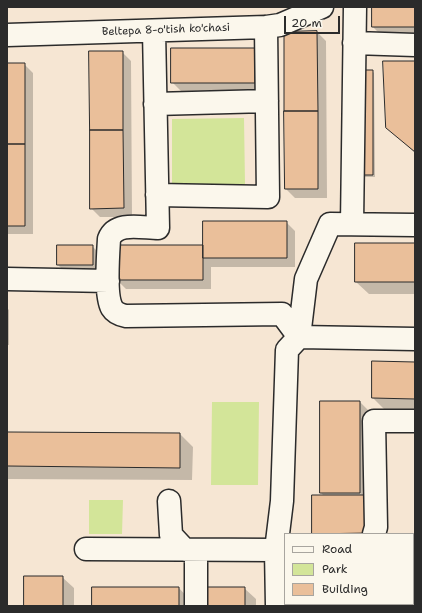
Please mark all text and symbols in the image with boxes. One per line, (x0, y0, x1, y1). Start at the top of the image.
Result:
scale bar (286, 8, 342, 34)
text: 20 m (291, 15, 322, 31)
street label: Beltepa 8-o'tish ko'chasi (102, 21, 230, 39)
legend (284, 533, 414, 605)
text: Road (322, 541, 352, 557)
text: Park (322, 561, 348, 577)
text: Building (322, 581, 368, 597)

